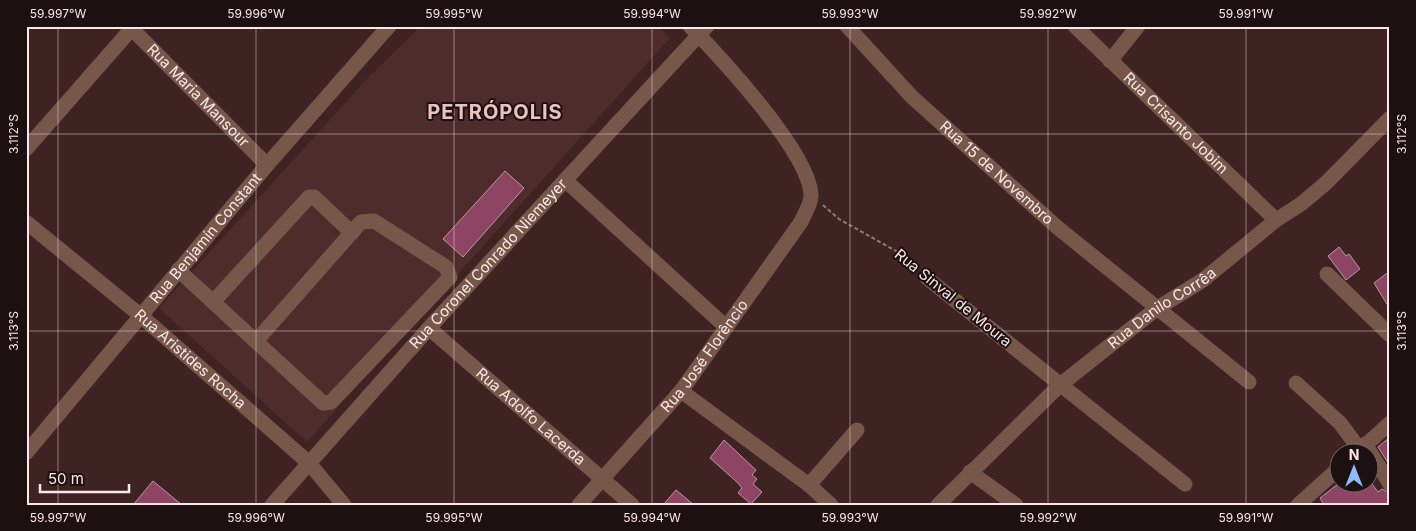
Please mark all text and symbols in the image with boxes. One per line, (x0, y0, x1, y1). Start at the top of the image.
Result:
text: 59.997°W (30, 6, 86, 21)
text: 59.996°W (227, 6, 285, 21)
text: 59.995°W (425, 6, 483, 21)
text: 59.994°W (623, 6, 681, 21)
text: 59.993°W (821, 6, 879, 21)
text: 59.992°W (1019, 6, 1077, 21)
text: 59.991°W (1219, 6, 1274, 21)
street label: Rua Maria Mansour (143, 40, 254, 151)
street label: Rua Crisanto Jobim (1120, 68, 1232, 178)
district label: PETRÓPOLIS (427, 99, 563, 124)
text: 3.112°S (6, 114, 21, 154)
text: 3.112°S (1394, 114, 1409, 154)
street label: Rua 15 de Novembro (936, 117, 1058, 229)
street label: Rua Benjamín Constant (145, 169, 265, 307)
street label: Rua Coronel Conrado Niemeyer (405, 174, 571, 352)
street label: Rua Sinval de Moura (891, 244, 1016, 351)
street label: Rua Danilo Corrêa (1104, 263, 1220, 353)
street label: Rua José Florêncio (656, 296, 752, 416)
street label: Rua Aristides Rocha (131, 305, 250, 413)
text: 3.113°S (6, 311, 21, 351)
text: 3.113°S (1394, 311, 1409, 351)
street label: Rua Adolfo Lacerda (472, 364, 590, 469)
north arrow (1328, 444, 1378, 494)
text: N (1349, 446, 1359, 463)
scale bar (40, 461, 129, 493)
text: 50 m (48, 469, 84, 488)
text: 59.997°W (30, 510, 86, 525)
text: 59.996°W (227, 510, 285, 525)
text: 59.995°W (425, 510, 483, 525)
text: 59.994°W (623, 510, 681, 525)
text: 59.993°W (821, 510, 879, 525)
text: 59.992°W (1019, 510, 1077, 525)
text: 59.991°W (1219, 510, 1274, 525)

